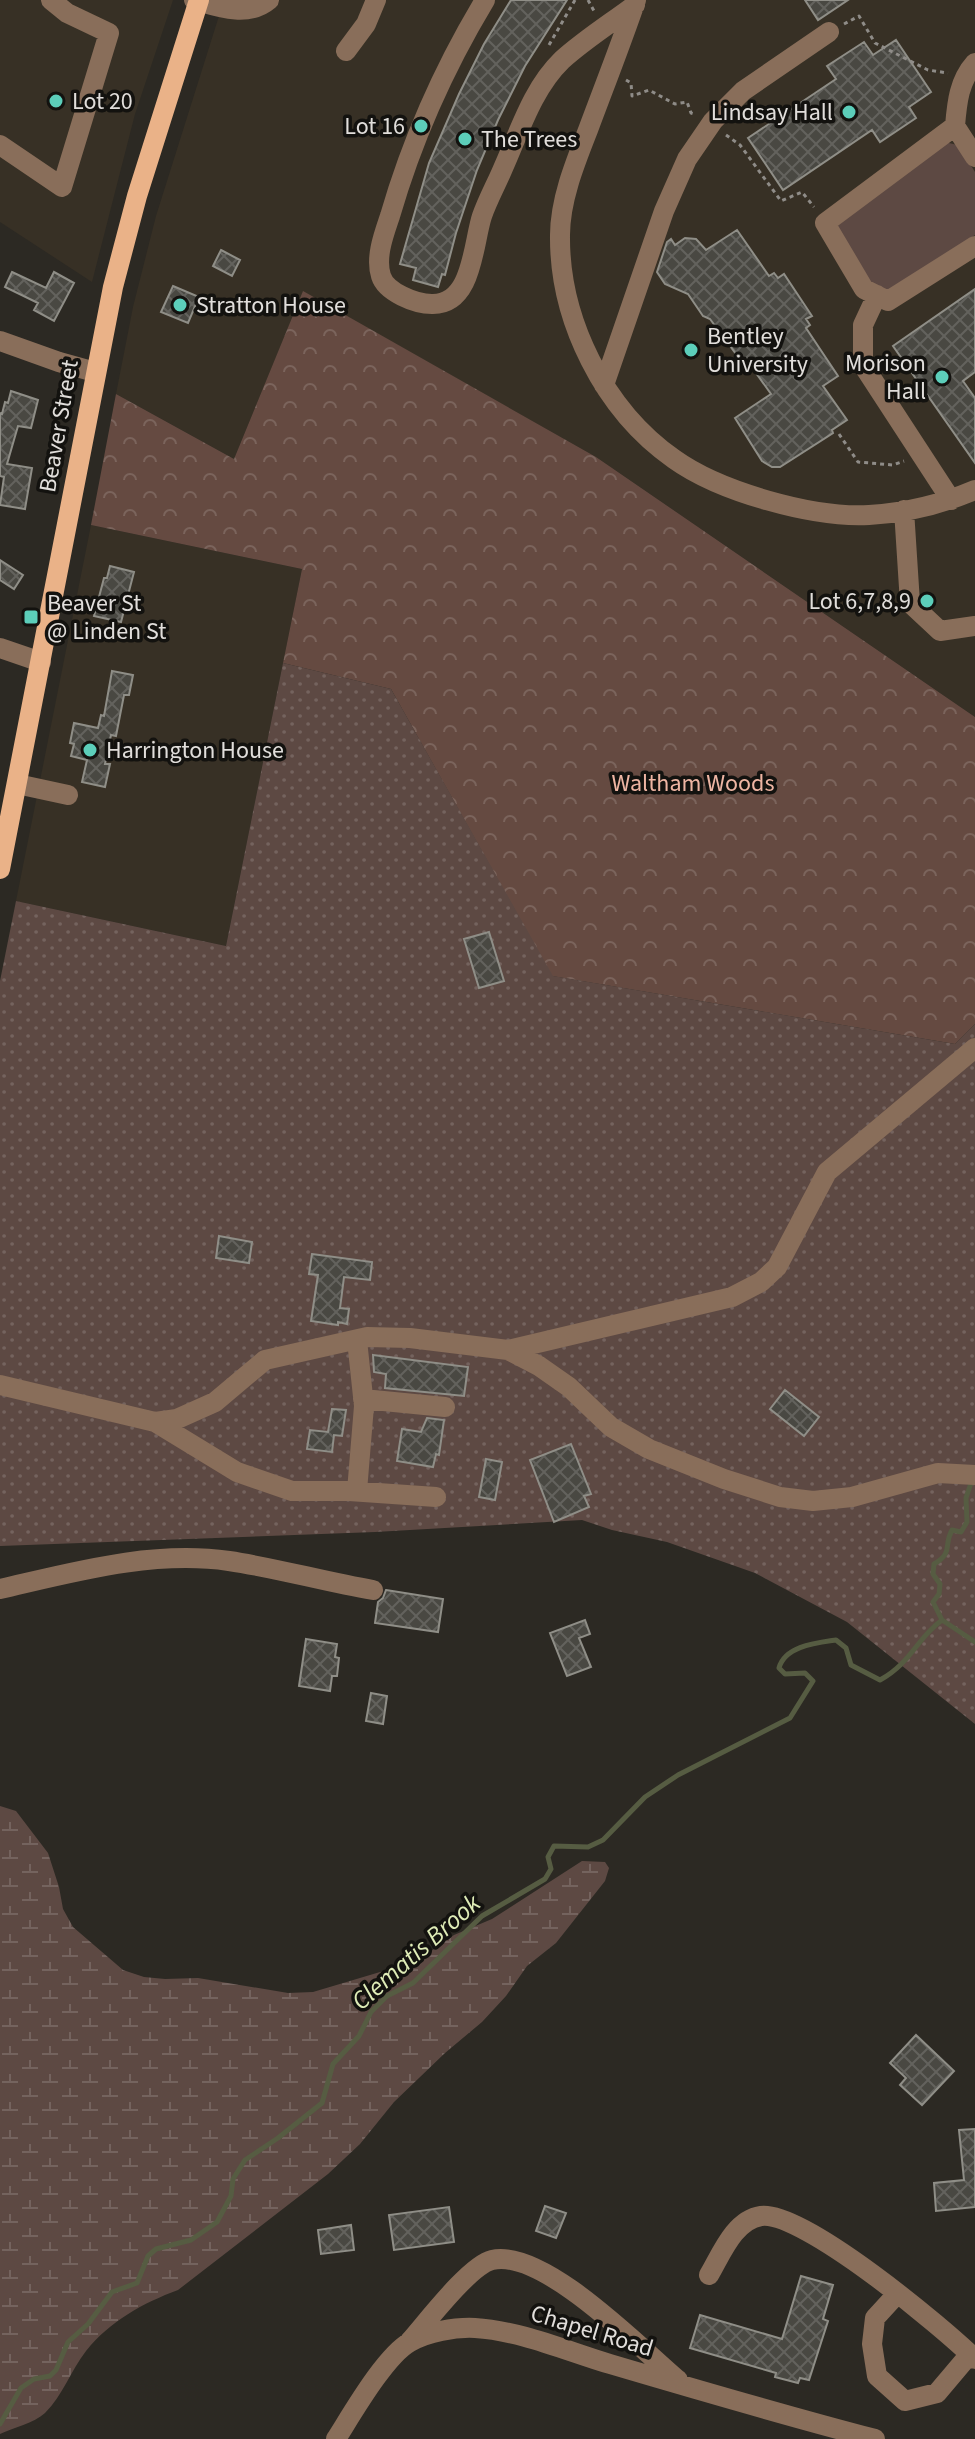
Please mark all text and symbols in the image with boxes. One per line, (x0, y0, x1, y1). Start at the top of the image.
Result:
place label: Lot 20 (72, 84, 133, 119)
marker: Lot 20 (47, 92, 65, 110)
place label: Lindsay Hall (711, 95, 833, 130)
marker: Lindsay Hall (840, 103, 858, 121)
place label: Lot 16 (344, 109, 405, 144)
marker: Lot 16 (412, 117, 430, 135)
place label: The Trees (481, 122, 577, 157)
marker: The Trees (456, 130, 474, 148)
place label: Stratton House (196, 288, 346, 323)
marker: Stratton House (171, 296, 189, 314)
place label: Bentley University (707, 319, 808, 382)
marker: Bentley University (682, 341, 700, 359)
place label: Morison Hall (845, 346, 926, 409)
street label: Beaver Street (30, 357, 88, 495)
marker: Morison Hall (933, 368, 951, 386)
place label: Lot 6,7,8,9 (808, 584, 911, 619)
place label: Beaver St @ Linden St (47, 586, 166, 649)
marker: Lot 6,7,8,9 (918, 592, 936, 610)
marker: Beaver St @ Linden St (22, 608, 40, 626)
place label: Harrington House (106, 733, 284, 768)
marker: Harrington House (81, 741, 99, 759)
park label: Waltham Woods (612, 766, 774, 801)
water label: Clematis Brook (343, 1885, 489, 2019)
street label: Chapel Road (526, 2296, 658, 2366)

